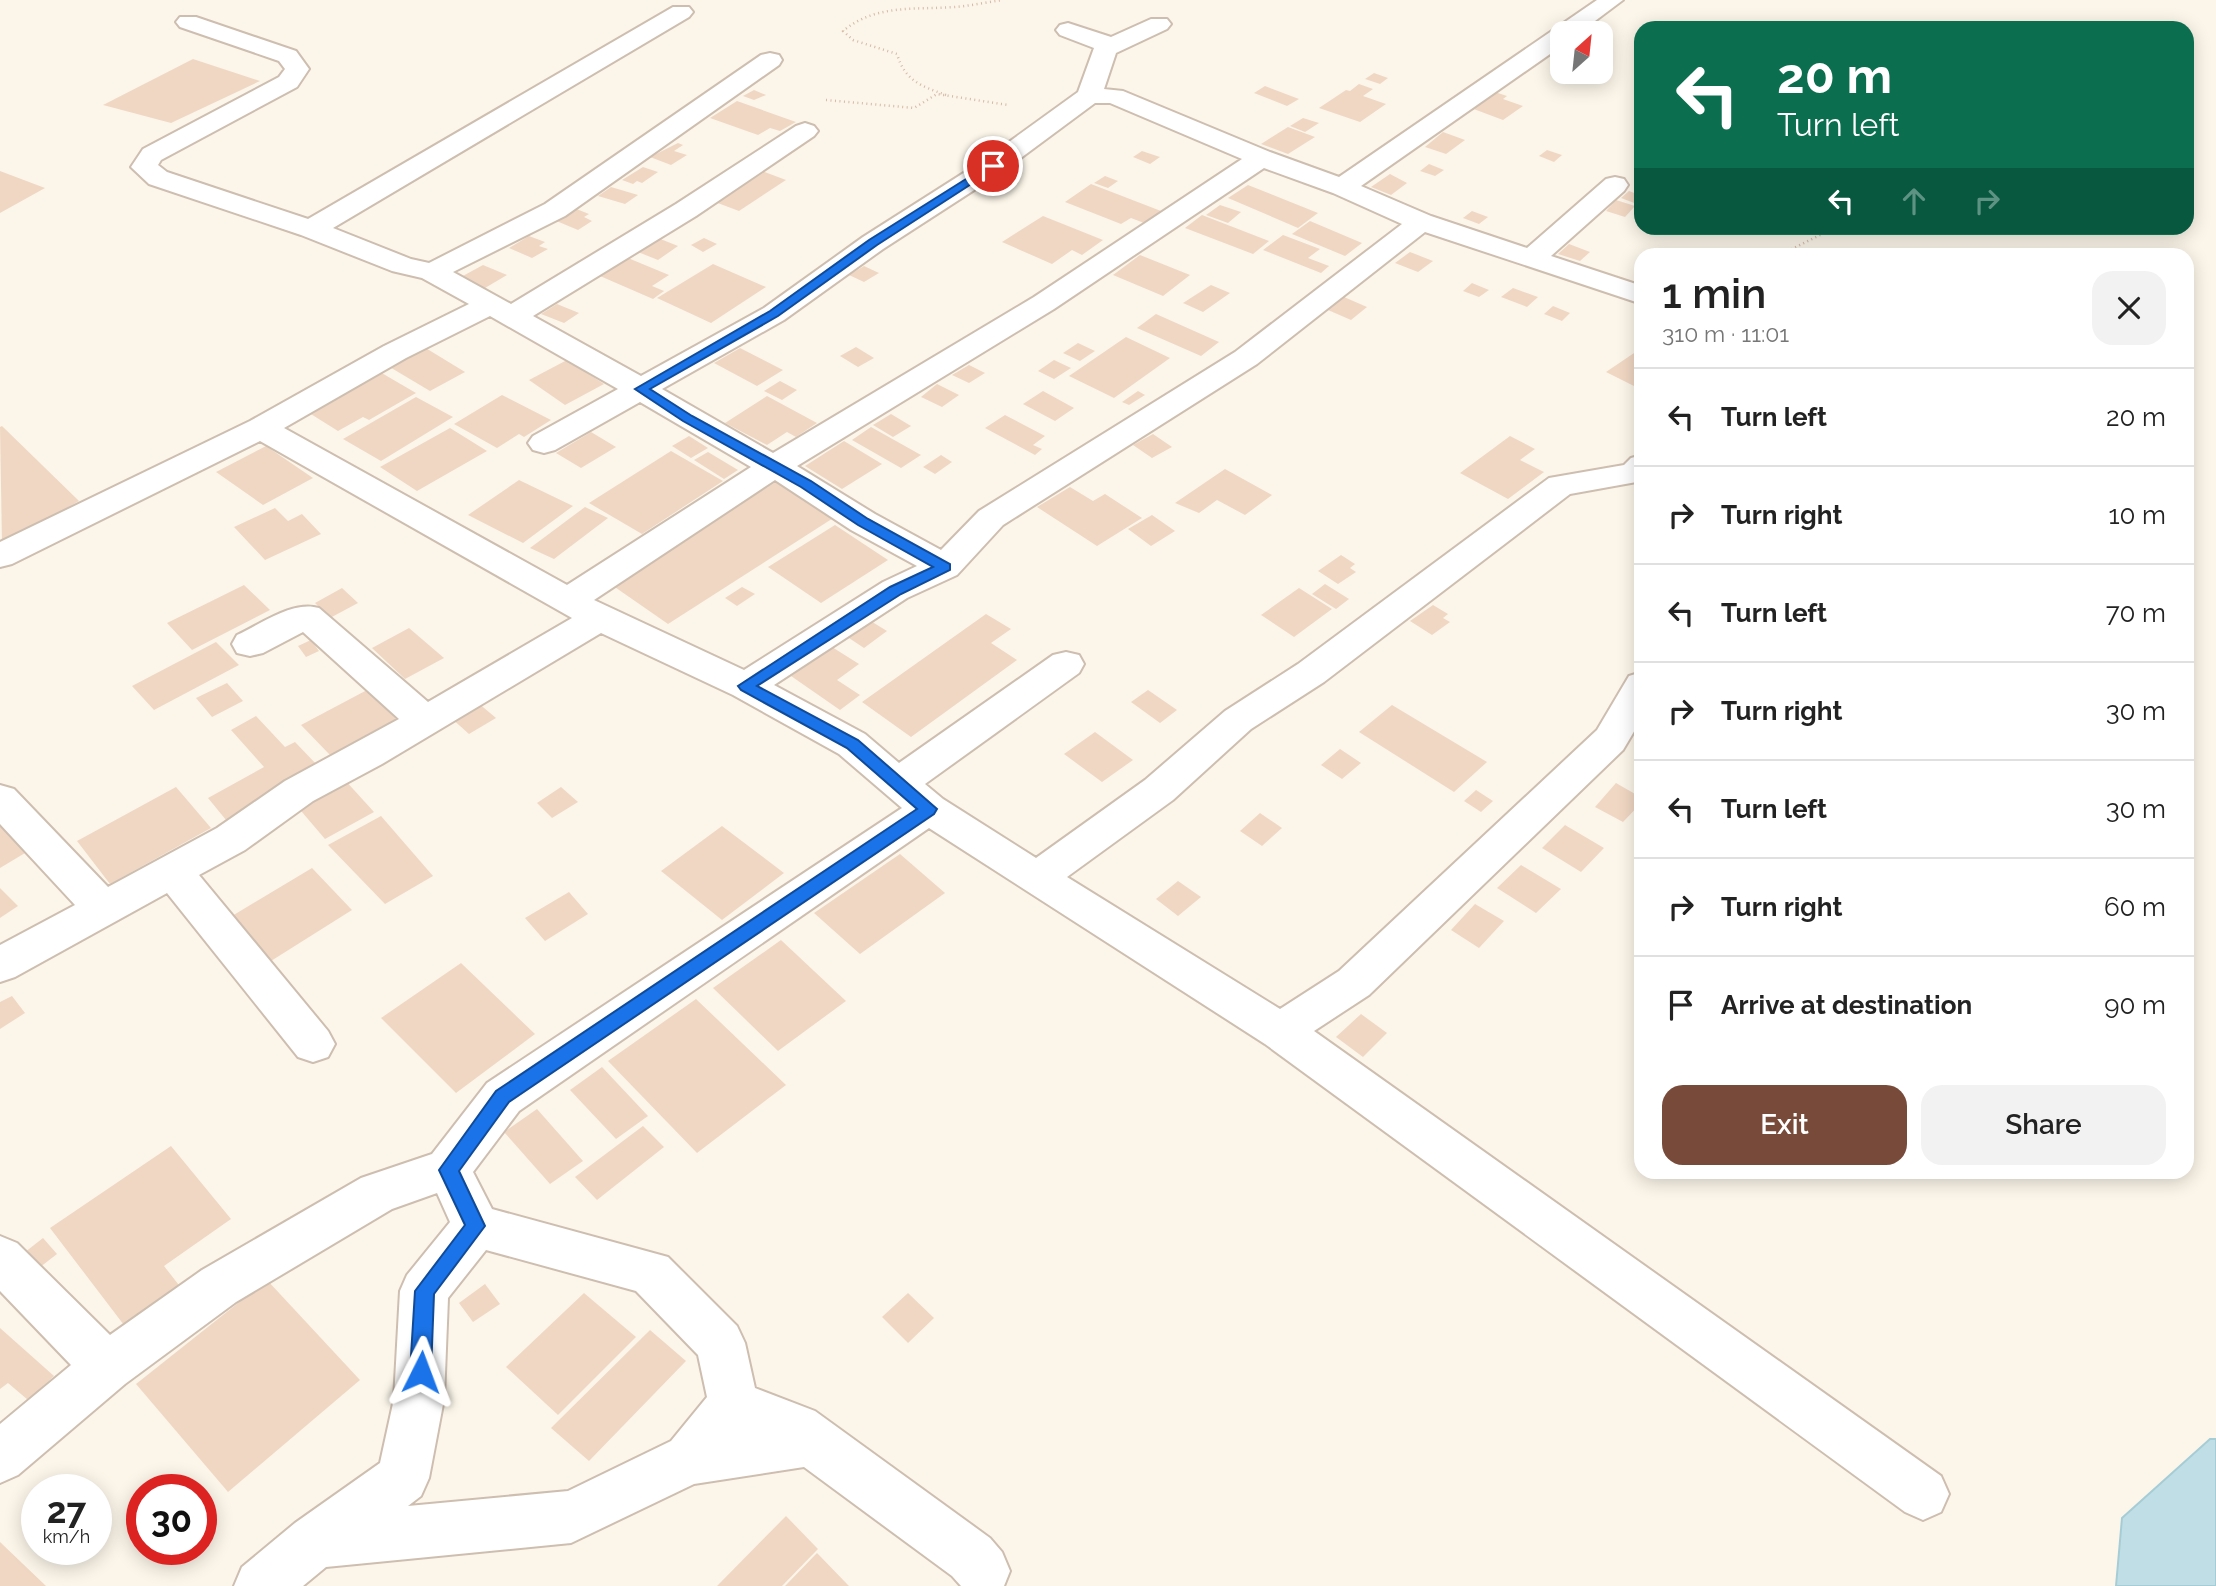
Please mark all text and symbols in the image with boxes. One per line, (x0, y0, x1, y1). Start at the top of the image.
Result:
north arrow (1550, 21, 1614, 84)
map controls (1550, 21, 1613, 84)
text: 20 m (1777, 47, 1892, 104)
icon: left (1662, 49, 1753, 140)
text: Turn left (1777, 106, 1899, 143)
pin (963, 136, 1023, 196)
icon: arrive (974, 147, 1012, 185)
icon: left (1822, 182, 1860, 220)
icon: ahead (1895, 182, 1933, 220)
icon: right (1968, 182, 2006, 220)
text: 1 min (1662, 269, 1766, 318)
button: close (2092, 271, 2166, 345)
text: 310 m · 11:01 (1662, 320, 1789, 347)
icon: left (1662, 398, 1700, 436)
text: Turn left (1721, 402, 1827, 432)
text: 20 m (2106, 402, 2166, 432)
icon: right (1662, 496, 1700, 534)
text: Turn right (1721, 500, 1842, 530)
text: 10 m (2108, 500, 2166, 530)
icon: left (1662, 594, 1700, 632)
text: Turn left (1721, 598, 1827, 628)
text: 70 m (2106, 598, 2166, 628)
icon: right (1662, 692, 1700, 730)
text: Turn right (1721, 696, 1842, 726)
text: 30 m (2106, 696, 2166, 726)
icon: left (1662, 790, 1700, 828)
text: Turn left (1721, 794, 1827, 824)
text: 30 m (2106, 794, 2166, 824)
icon: right (1662, 888, 1700, 926)
text: Turn right (1721, 892, 1842, 922)
text: 60 m (2104, 892, 2166, 922)
icon: arrive (1662, 986, 1700, 1024)
text: Arrive at destination (1721, 990, 1972, 1020)
text: 90 m (2104, 990, 2166, 1020)
button: Exit (1662, 1085, 1907, 1165)
button: Share (1921, 1085, 2166, 1165)
position arrow (384, 1335, 458, 1409)
speed limit sign: 30 (126, 1474, 217, 1565)
text: 27 (47, 1490, 86, 1531)
text: km/h (43, 1526, 90, 1547)

